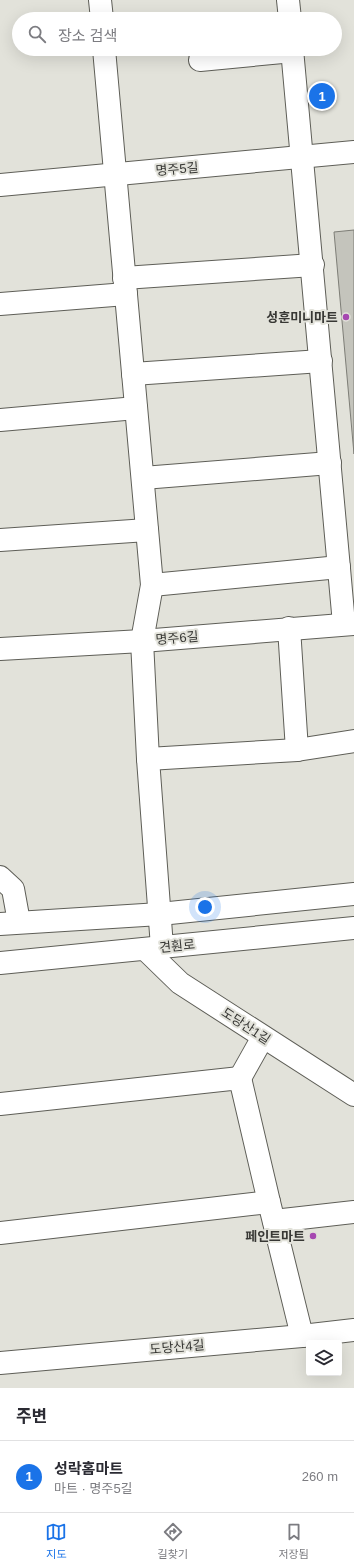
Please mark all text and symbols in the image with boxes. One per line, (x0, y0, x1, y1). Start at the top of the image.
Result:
search box (12, 12, 342, 56)
icon: search (26, 23, 48, 45)
text: 장소 검색 (58, 27, 117, 44)
pin: 1 (309, 81, 335, 111)
street label: 명주5길 (155, 160, 199, 178)
place label: 성훈미니마트 (266, 310, 338, 325)
marker: 성훈미니마트 (341, 312, 351, 322)
street label: 명주6길 (155, 629, 199, 647)
your location (195, 897, 215, 917)
street label: 견훤로 (158, 937, 196, 955)
street label: 도당산1길 (219, 1005, 273, 1047)
place label: 페인트마트 (245, 1229, 305, 1244)
marker: 페인트마트 (308, 1231, 318, 1241)
street label: 도당산4길 (149, 1337, 205, 1357)
map controls (306, 1340, 342, 1376)
button: layers (306, 1340, 342, 1376)
text: 주변 (16, 1407, 47, 1426)
text: 성락홈마트 (54, 1460, 123, 1477)
text: 1 (25, 1469, 33, 1484)
text: 260 m (302, 1469, 338, 1484)
text: 마트 · 명주5길 (54, 1481, 133, 1496)
tab: 지도 (45, 1521, 67, 1561)
tab: 길찾기 (158, 1521, 188, 1561)
tab: 저장됨 (278, 1521, 309, 1561)

